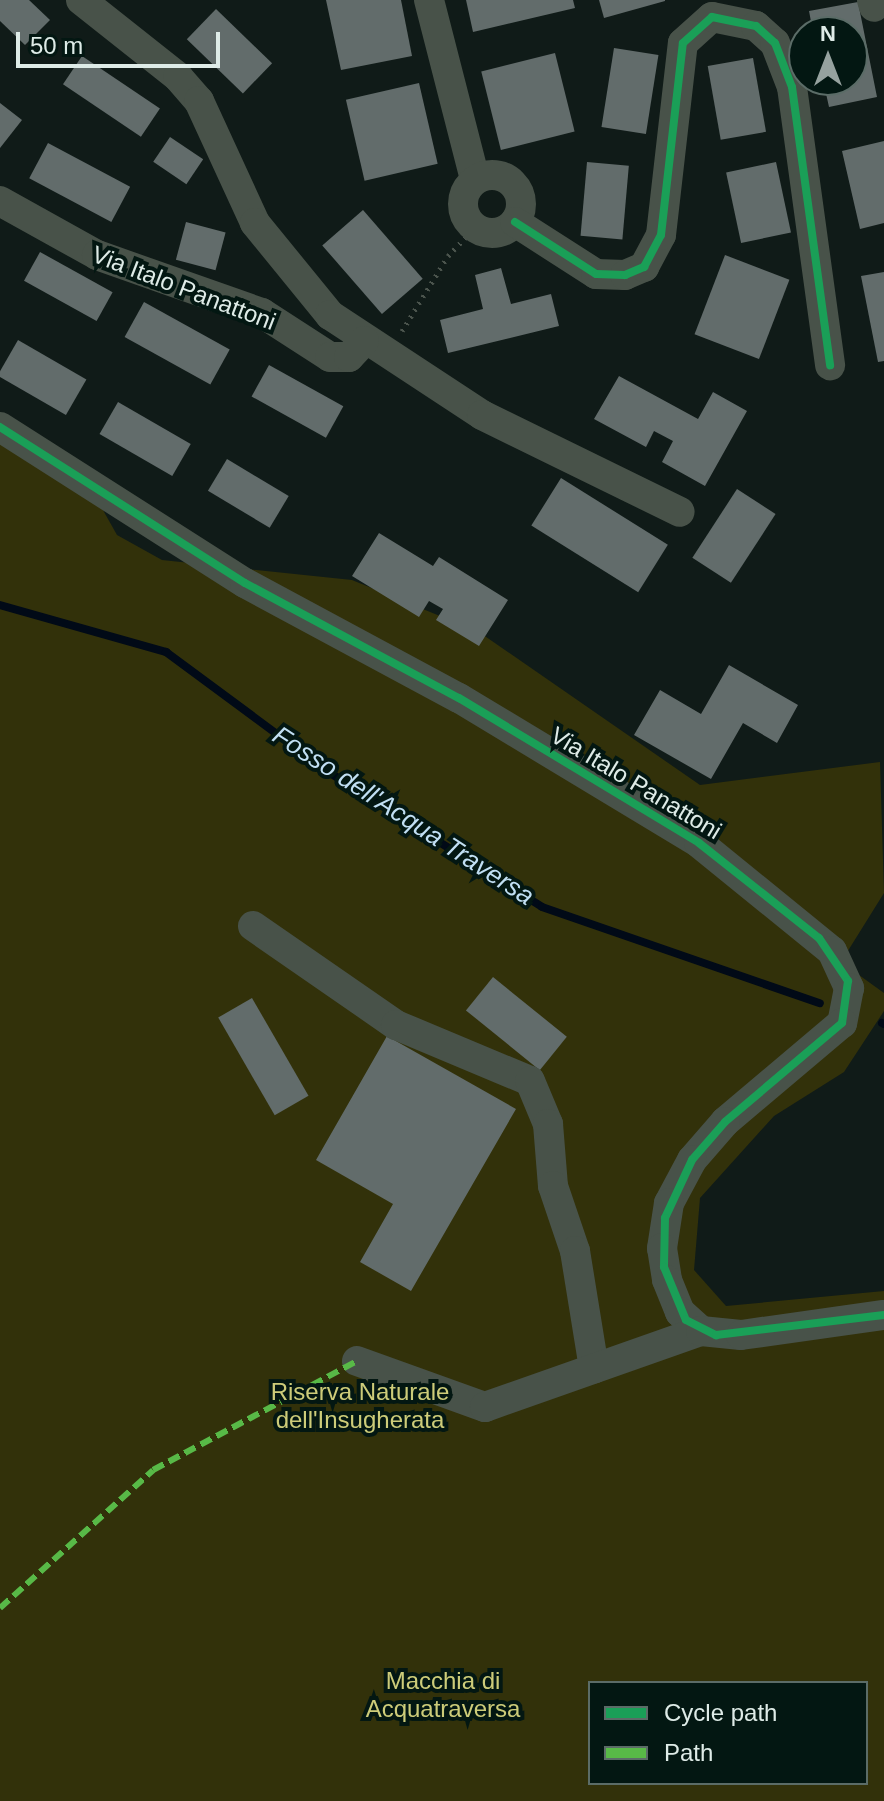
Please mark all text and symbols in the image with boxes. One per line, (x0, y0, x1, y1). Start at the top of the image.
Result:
scale bar (20, 16, 224, 66)
north arrow (788, 16, 868, 96)
text: N (820, 21, 836, 46)
text: 50 m (30, 32, 83, 59)
street label: Via Italo Panattoni (88, 240, 280, 336)
water label: Fosso dell'Acqua Traversa (267, 720, 539, 912)
street label: Via Italo Panattoni (545, 721, 727, 845)
park label: Riserva Naturale dell'Insugherata (271, 1378, 449, 1434)
park label: Macchia di Acquatraversa (366, 1667, 520, 1723)
legend (588, 1681, 868, 1785)
text: Cycle path (664, 1699, 777, 1726)
text: Path (664, 1739, 713, 1766)

